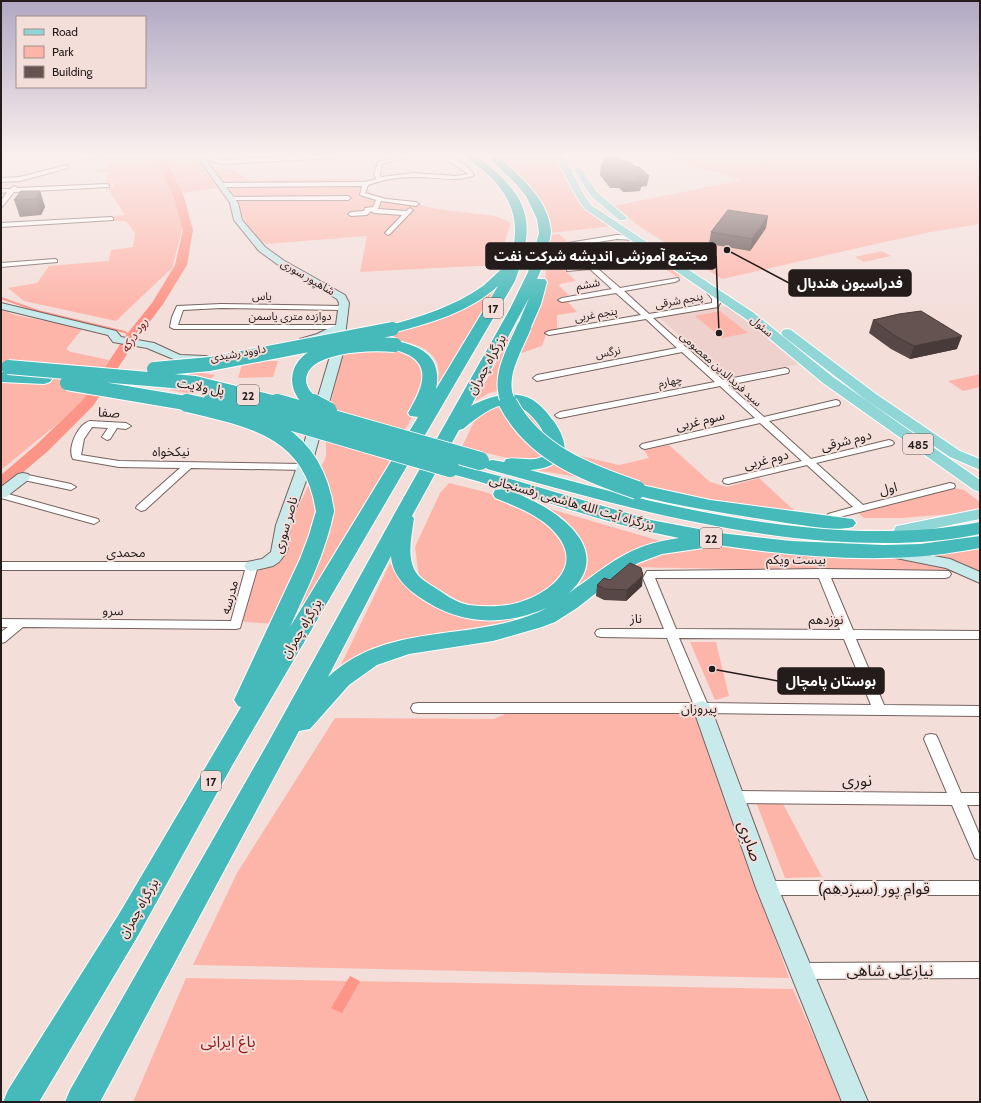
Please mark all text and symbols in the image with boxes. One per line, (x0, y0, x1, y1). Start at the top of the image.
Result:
legend (16, 16, 146, 88)
text: Road (52, 24, 78, 39)
text: Park (52, 44, 74, 59)
text: Building (52, 64, 94, 79)
callout: مجتمع آموزشی اندیشه شرکت نفت (486, 243, 716, 269)
text: مجتمع آموزشی اندیشه شرکت نفت (494, 247, 708, 266)
street label: شاهپور سوری (278, 256, 338, 299)
callout: فدراسیون هندبال (789, 270, 911, 296)
text: فدراسیون هندبال (797, 274, 903, 292)
street label: ششم (575, 275, 602, 295)
street label: یاس (252, 289, 272, 303)
street label: پنجم شرقی (654, 289, 704, 313)
road number: 17 (483, 298, 503, 318)
street label: پنجم غربی (573, 303, 619, 327)
street label: دوازده متری یاسمن (248, 309, 332, 323)
street label: سئول (748, 312, 776, 340)
water label: رود درکه (117, 314, 151, 355)
street label: سید فریدالدین معصومی (677, 329, 765, 410)
street label: بزرگراه چمران (463, 331, 511, 398)
street label: داوود رشیدی (209, 341, 267, 365)
street label: نرگس (594, 343, 622, 361)
street label: چهارم (657, 372, 684, 391)
street label: پل ولایت (176, 374, 226, 400)
road number: 22 (237, 385, 259, 405)
street label: صفا (98, 403, 121, 421)
street label: سوم غربی (674, 407, 727, 435)
street label: دوم شرقی (819, 426, 873, 456)
road number: 485 (903, 434, 933, 454)
street label: نیکخواه (152, 443, 190, 459)
street label: دوم غربی (742, 446, 791, 474)
street label: بزرگراه آیت الله هاشمی رفسنجانی (488, 471, 656, 534)
street label: اول (877, 478, 899, 499)
street label: ناصر سوری (269, 495, 302, 555)
road number: 22 (700, 528, 722, 548)
street label: محمدی (106, 544, 146, 561)
street label: بیست ویکم (766, 551, 826, 570)
street label: مدرسه (217, 578, 241, 616)
street label: بزرگراه چمران (277, 595, 327, 662)
street label: سرو (102, 602, 124, 618)
street label: ناز (629, 610, 642, 626)
street label: نوزدهم (809, 611, 843, 630)
callout: بوستان پامچال (778, 668, 884, 694)
text: بوستان پامچال (786, 672, 876, 691)
street label: پیروزان (681, 700, 717, 718)
road number: 17 (201, 771, 221, 791)
street label: نوری (842, 771, 872, 790)
street label: صابری (734, 818, 766, 864)
street label: بزرگراه چمران (114, 875, 163, 942)
street label: قوام پور (سیزدهم) (818, 879, 930, 901)
street label: نیازعلی شاهی (847, 961, 933, 980)
park label: باغ ایرانی (200, 1032, 256, 1054)

